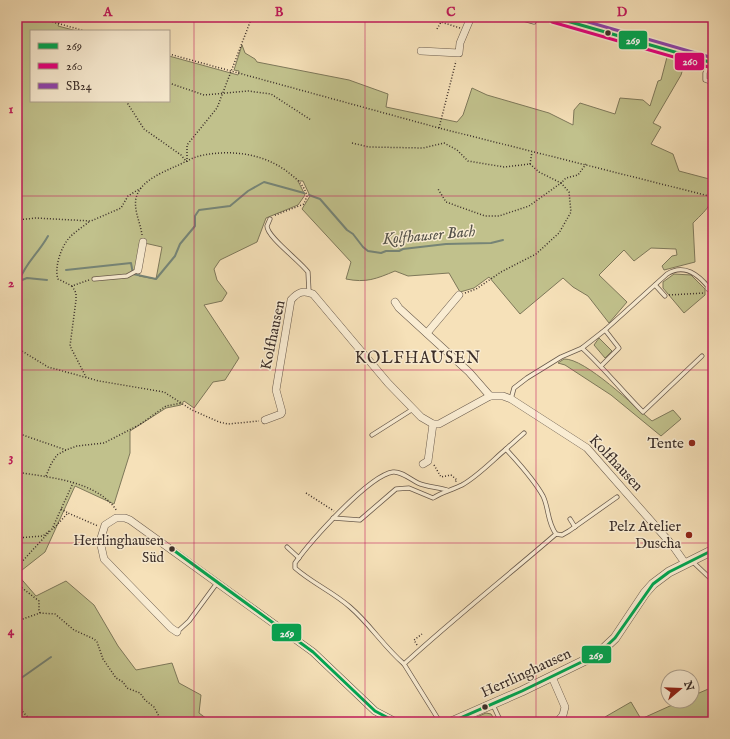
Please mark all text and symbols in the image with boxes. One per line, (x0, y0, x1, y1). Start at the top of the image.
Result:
text: A (103, 4, 114, 21)
text: B (275, 4, 284, 21)
text: C (446, 4, 456, 21)
text: D (617, 4, 628, 21)
unlabelled marker (603, 28, 613, 38)
legend (30, 30, 170, 102)
line badge: 269 (618, 30, 648, 50)
text: 269 (626, 34, 640, 48)
text: 269 (66, 39, 82, 54)
line badge: 260 (674, 52, 705, 71)
text: 260 (682, 55, 698, 69)
text: 260 (66, 59, 83, 74)
text: SB24 (66, 79, 92, 94)
text: 1 (9, 101, 14, 118)
water label: Kolfhauser Bach (381, 222, 477, 250)
text: 2 (8, 275, 14, 292)
street label: Kolfhausen (256, 298, 290, 372)
district label: KOLFHAUSEN (355, 349, 481, 369)
street label: Kolfhausen (585, 431, 647, 495)
place label: Tente (648, 434, 684, 453)
marker: Tente (687, 438, 697, 448)
text: 3 (9, 449, 14, 466)
place label: Pelz Atelier Duscha (609, 517, 682, 553)
marker: Pelz Atelier Duscha (684, 530, 694, 540)
place label: Herrlinghausen Süd (73, 532, 165, 567)
marker: Herrlinghausen Süd (167, 544, 177, 554)
text: 4 (8, 623, 15, 640)
line badge: 269 (271, 623, 302, 642)
text: 269 (280, 627, 294, 641)
street label: Herrlinghausen (478, 644, 574, 702)
line badge: 269 (581, 645, 612, 664)
text: 269 (589, 649, 603, 663)
north arrow (660, 669, 700, 709)
text: N (680, 678, 697, 693)
unlabelled marker (480, 702, 490, 712)

